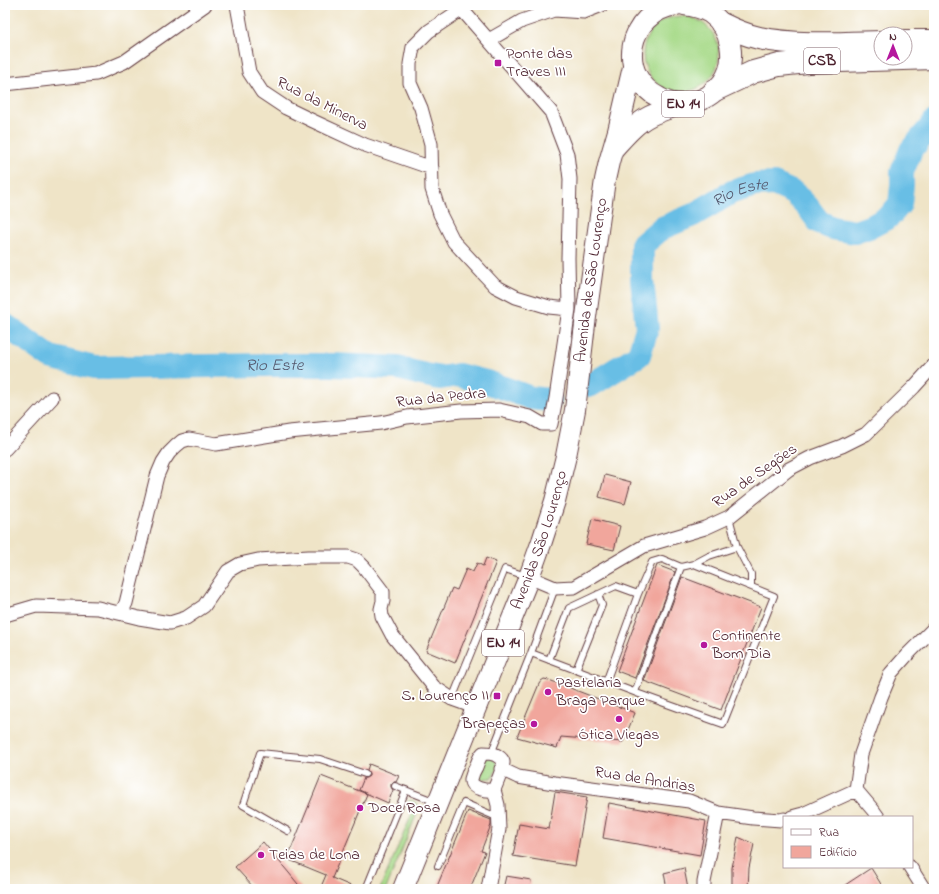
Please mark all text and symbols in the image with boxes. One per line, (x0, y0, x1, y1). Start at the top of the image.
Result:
north arrow (873, 26, 913, 66)
text: N (889, 29, 897, 45)
place label: Ponte das Traves III (506, 42, 573, 84)
road number: CSB (804, 48, 840, 74)
marker: Ponte das Traves III (493, 58, 503, 68)
street label: Rua da Minerva (272, 71, 372, 137)
road number: EN 14 (662, 91, 704, 117)
water label: Rio Este (707, 172, 770, 213)
street label: Avenida de São Lourenço (569, 196, 614, 364)
water label: Rio Este (245, 352, 305, 378)
street label: Rua da Pedra (395, 381, 487, 415)
street label: Rua de Segões (708, 438, 802, 514)
street label: Avenida São Lourenço (505, 468, 574, 613)
place label: Continente Bom Dia (711, 624, 782, 666)
road number: EN 14 (482, 630, 524, 656)
marker: Continente Bom Dia (699, 640, 709, 650)
place label: Pastelaria Braga Parque (555, 671, 646, 713)
place label: S. Lourenço II (401, 684, 489, 708)
marker: Pastelaria Braga Parque (543, 687, 553, 697)
marker: S. Lourenço II (492, 691, 502, 701)
place label: Brapeças (461, 712, 526, 736)
marker: Ótica Viegas (614, 714, 624, 724)
marker: Brapeças (529, 719, 539, 729)
place label: Ótica Viegas (579, 723, 659, 747)
street label: Rua de Andrias (593, 760, 697, 800)
place label: Doce Rosa (367, 796, 440, 820)
marker: Doce Rosa (355, 803, 365, 813)
legend (783, 816, 913, 868)
text: Rua (819, 824, 839, 842)
place label: Teias de Lona (269, 843, 360, 867)
text: Edifício (819, 844, 857, 862)
marker: Teias de Lona (256, 850, 266, 860)

